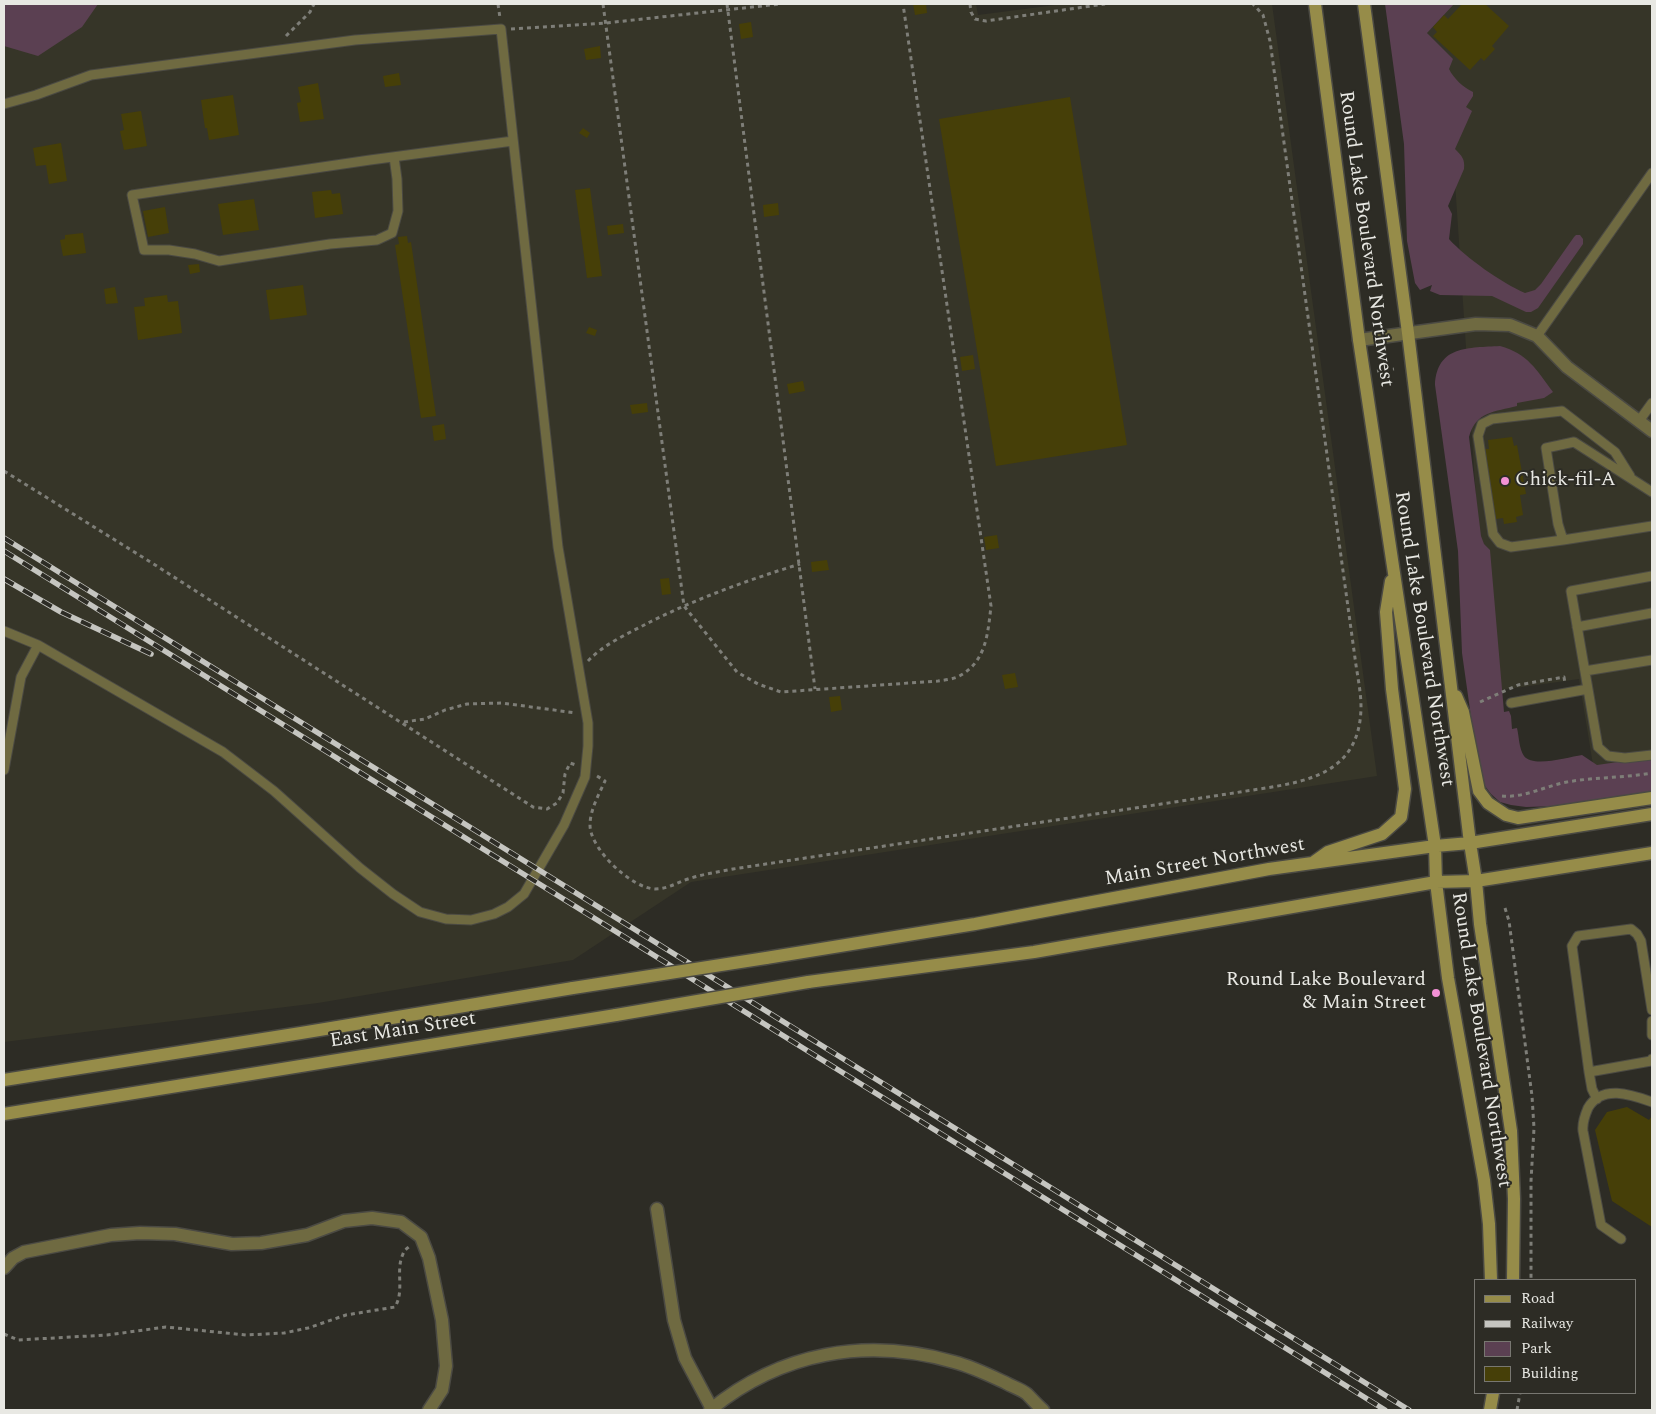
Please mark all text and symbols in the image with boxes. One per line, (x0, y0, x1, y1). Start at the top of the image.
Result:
street label: Round Lake Boulevard Northwest (1332, 89, 1398, 389)
place label: Chick-fil-A (1515, 469, 1616, 493)
marker: Chick-fil-A (1499, 475, 1511, 487)
street label: Round Lake Boulevard Northwest (1388, 490, 1458, 788)
street label: Main Street Northwest (1103, 834, 1307, 892)
street label: Round Lake Boulevard Northwest (1445, 891, 1515, 1189)
place label: Round Lake Boulevard & Main Street (1226, 969, 1426, 1016)
marker: Round Lake Boulevard & Main Street (1430, 987, 1442, 999)
street label: East Main Street (328, 1008, 478, 1054)
legend (1474, 1279, 1636, 1394)
text: Road (1521, 1287, 1555, 1310)
text: Railway (1521, 1312, 1573, 1335)
text: Park (1521, 1337, 1552, 1360)
text: Building (1521, 1362, 1578, 1385)

